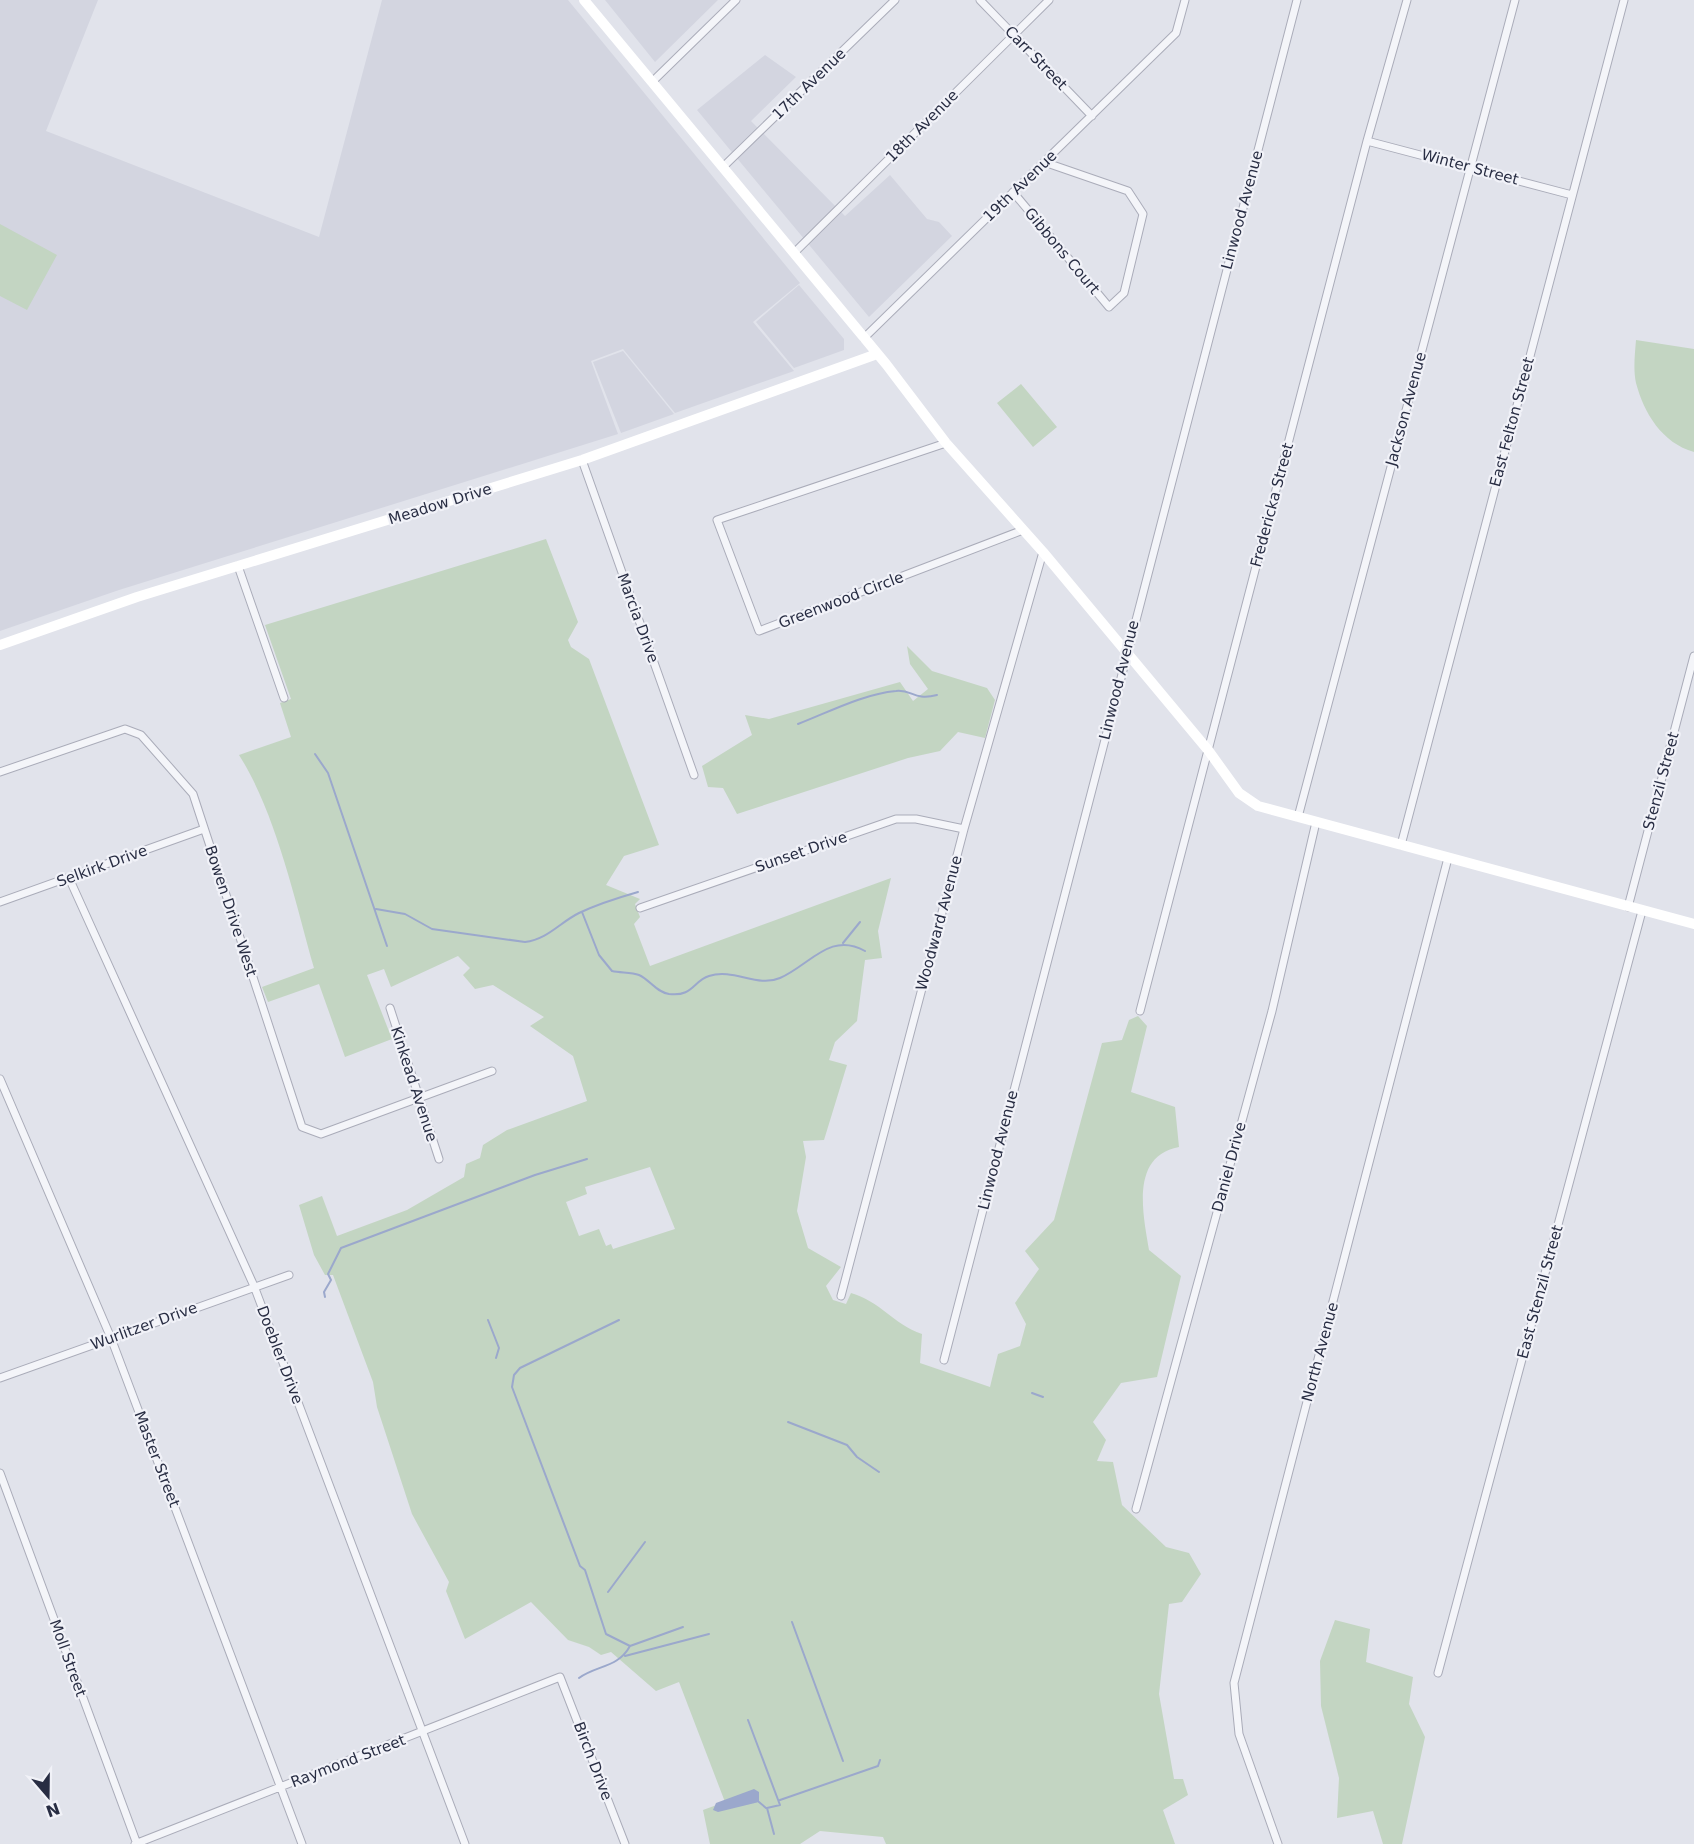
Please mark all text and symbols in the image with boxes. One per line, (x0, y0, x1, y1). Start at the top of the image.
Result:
street label: Carr Street (1001, 22, 1071, 94)
street label: 17th Avenue (769, 45, 849, 123)
street label: 18th Avenue (882, 86, 962, 166)
street label: Winter Street (1419, 145, 1521, 189)
street label: 19th Avenue (980, 147, 1060, 225)
street label: Linwood Avenue (1217, 148, 1267, 272)
street label: Gibbons Court (1021, 204, 1103, 298)
street label: Jackson Avenue (1382, 350, 1430, 469)
street label: East Felton Street (1486, 355, 1538, 489)
street label: Fredericka Street (1247, 441, 1297, 569)
street label: Meadow Drive (386, 480, 494, 528)
street label: Greenwood Circle (776, 568, 906, 632)
street label: Marcia Drive (613, 571, 663, 665)
street label: Linwood Avenue (1095, 618, 1143, 742)
street label: Stenzil Street (1639, 730, 1683, 832)
street label: Sunset Drive (753, 828, 849, 876)
street label: Selkirk Drive (54, 841, 150, 891)
street label: Bowen Drive West (201, 843, 261, 979)
street label: Woodward Avenue (912, 853, 966, 993)
street label: Kinkead Avenue (387, 1024, 441, 1144)
street label: Linwood Avenue (974, 1088, 1022, 1212)
street label: Daniel Drive (1208, 1120, 1250, 1214)
street label: East Stenzil Street (1513, 1223, 1567, 1361)
street label: Wurlitzer Drive (88, 1298, 200, 1354)
street label: North Avenue (1298, 1300, 1342, 1404)
street label: Doebler Drive (253, 1303, 307, 1407)
street label: Master Street (130, 1408, 184, 1510)
street label: Moll Street (46, 1617, 90, 1699)
street label: Birch Drive (570, 1719, 616, 1803)
street label: Raymond Street (288, 1731, 408, 1791)
north arrow (18, 1766, 78, 1826)
text: N (43, 1798, 63, 1821)

